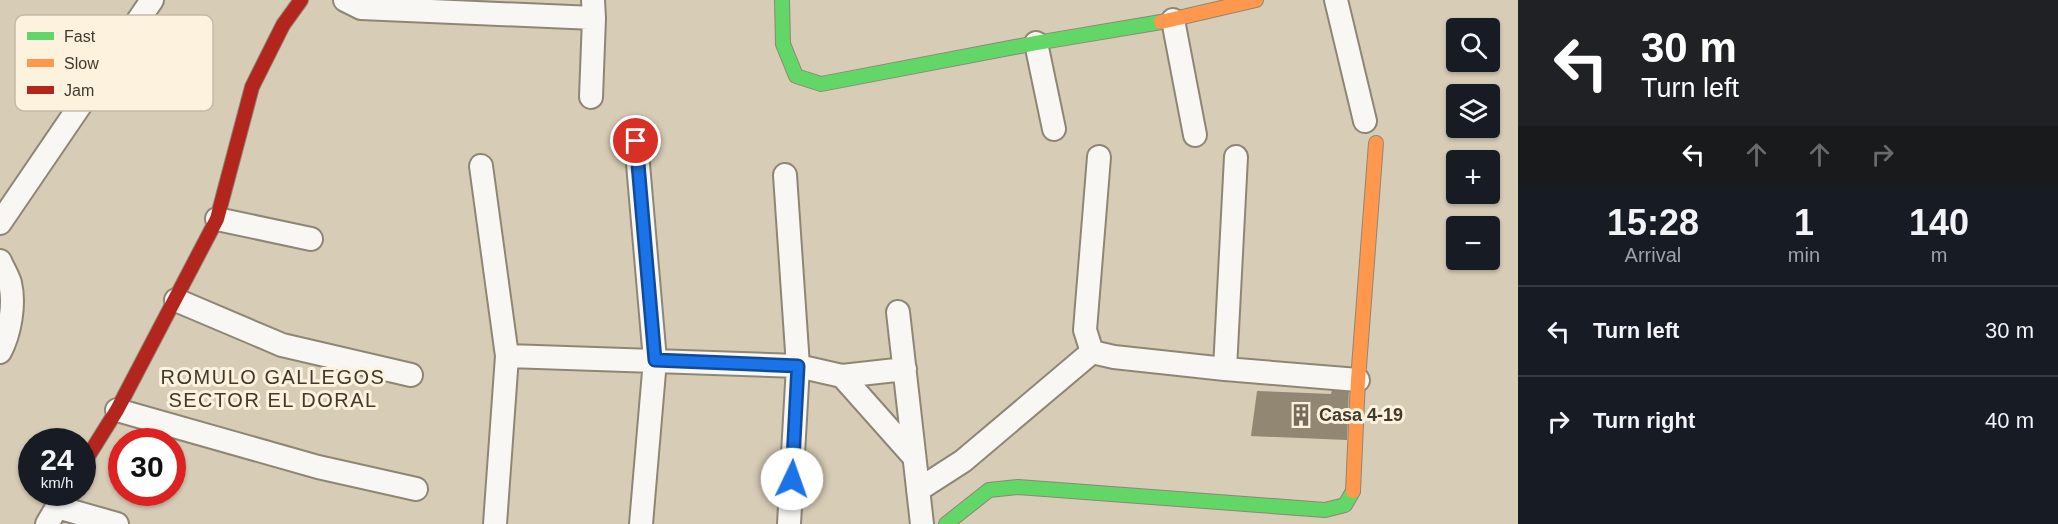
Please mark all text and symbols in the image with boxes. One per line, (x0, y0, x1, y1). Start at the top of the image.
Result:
legend (15, 15, 213, 111)
map controls (1446, 18, 1500, 270)
button: search (1446, 18, 1500, 72)
icon: left (1542, 24, 1620, 102)
text: 30 m (1641, 24, 1737, 71)
text: Fast (64, 28, 96, 45)
text: Slow (64, 55, 99, 72)
text: Turn left (1641, 73, 1739, 103)
text: Jam (64, 82, 94, 99)
button: layers (1446, 84, 1500, 138)
pin (610, 115, 661, 166)
icon: arrive (619, 124, 652, 157)
icon: left (1677, 138, 1710, 171)
icon: ahead (1740, 138, 1773, 171)
icon: ahead (1803, 138, 1836, 171)
icon: right (1866, 138, 1899, 171)
button: + (1446, 150, 1500, 204)
text: 15:28 (1607, 202, 1699, 243)
text: 1 (1794, 202, 1814, 243)
text: 140 (1909, 202, 1969, 243)
button: − (1446, 216, 1500, 270)
text: Arrival (1625, 244, 1681, 266)
text: min (1788, 244, 1820, 266)
text: m (1931, 244, 1947, 266)
icon: left (1542, 315, 1575, 348)
text: Turn left (1593, 318, 1679, 343)
text: 30 m (1985, 318, 2034, 343)
district label: ROMULO GALLEGOS SECTOR EL DORAL (161, 366, 385, 411)
building icon: Casa 4-19 (1288, 402, 1314, 428)
place label: Casa 4-19 (1319, 405, 1403, 425)
icon: right (1542, 405, 1575, 438)
text: Turn right (1593, 408, 1695, 433)
text: 40 m (1985, 408, 2034, 433)
speed limit sign: 30 (108, 428, 186, 506)
text: 24 (40, 443, 74, 476)
position arrow (760, 447, 824, 511)
text: km/h (41, 474, 73, 491)

